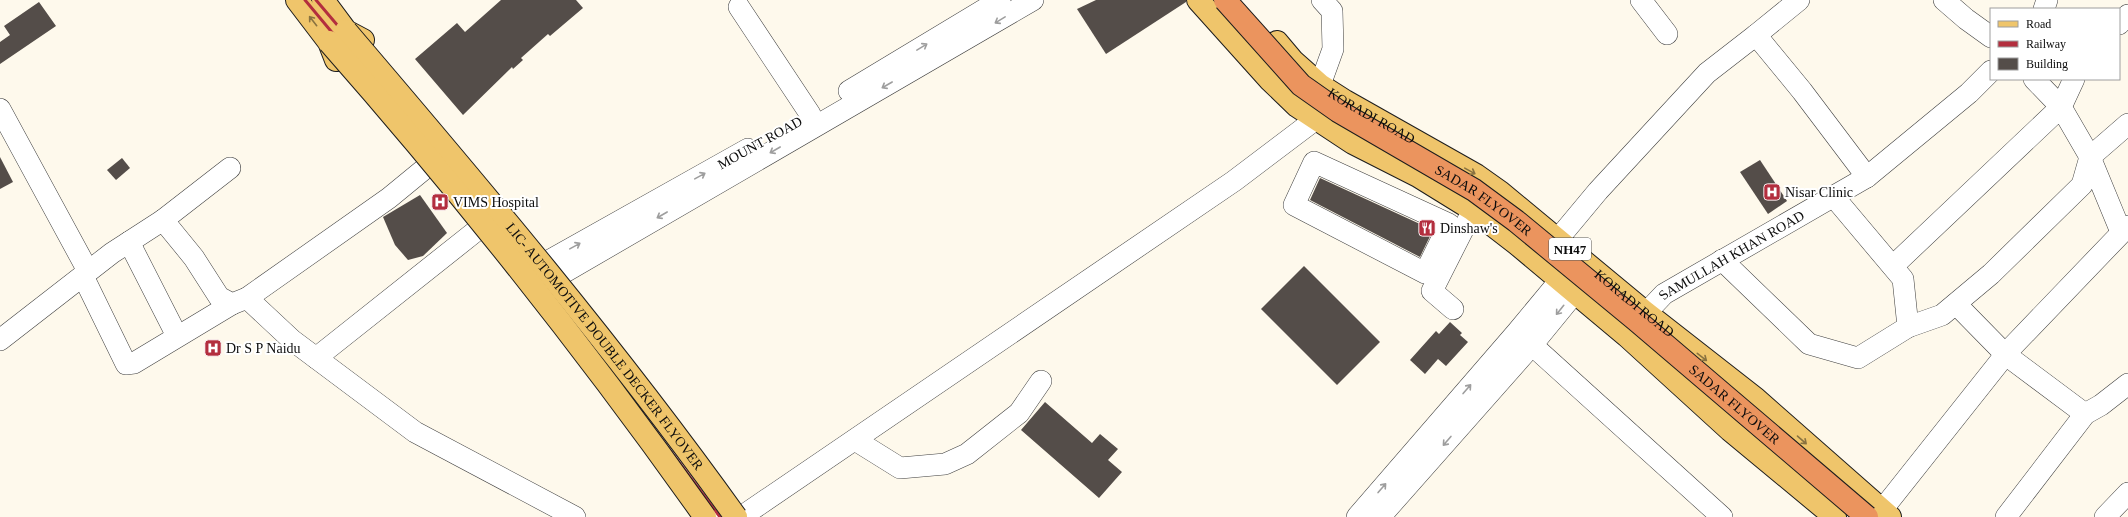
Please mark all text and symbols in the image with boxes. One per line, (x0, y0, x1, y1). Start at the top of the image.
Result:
legend (1990, 8, 2120, 80)
one-way arrow (308, 15, 317, 26)
one-way arrow (994, 17, 1006, 25)
text: Road (2026, 17, 2051, 31)
text: Railway (2026, 37, 2066, 51)
one-way arrow (916, 43, 927, 51)
text: Building (2026, 57, 2068, 71)
one-way arrow (881, 82, 893, 90)
street label: KORADI ROAD (1325, 85, 1418, 146)
street label: MOUNT ROAD (715, 114, 805, 172)
one-way arrow (769, 147, 781, 155)
street label: SADAR FLYOVER (1432, 162, 1535, 239)
one-way arrow (1464, 168, 1476, 176)
one-way arrow (694, 171, 706, 179)
hospital icon: Nisar Clinic (1762, 182, 1782, 202)
place label: Nisar Clinic (1785, 185, 1853, 200)
hospital icon: VIMS Hospital (430, 192, 450, 212)
place label: VIMS Hospital (453, 195, 539, 210)
street label: SAMULLAH KHAN ROAD (1655, 207, 1807, 303)
one-way arrow (656, 212, 668, 220)
restaurant icon: Dinshaw's (1417, 218, 1437, 238)
street label: LIC- AUTOMOTIVE DOUBLE DECKER FLYOVER (503, 220, 707, 473)
place label: Dinshaw's (1440, 221, 1498, 236)
road number: NH47 (1549, 238, 1591, 260)
one-way arrow (569, 242, 581, 249)
street label: KORADI ROAD (1592, 266, 1677, 340)
one-way arrow (1555, 305, 1564, 316)
hospital icon: Dr S P Naidu (203, 338, 223, 358)
place label: Dr S P Naidu (226, 341, 301, 356)
one-way arrow (1697, 353, 1708, 362)
street label: SADAR FLYOVER (1686, 361, 1784, 447)
one-way arrow (1463, 384, 1472, 395)
one-way arrow (1443, 435, 1452, 446)
one-way arrow (1797, 436, 1808, 445)
one-way arrow (1378, 482, 1387, 493)

